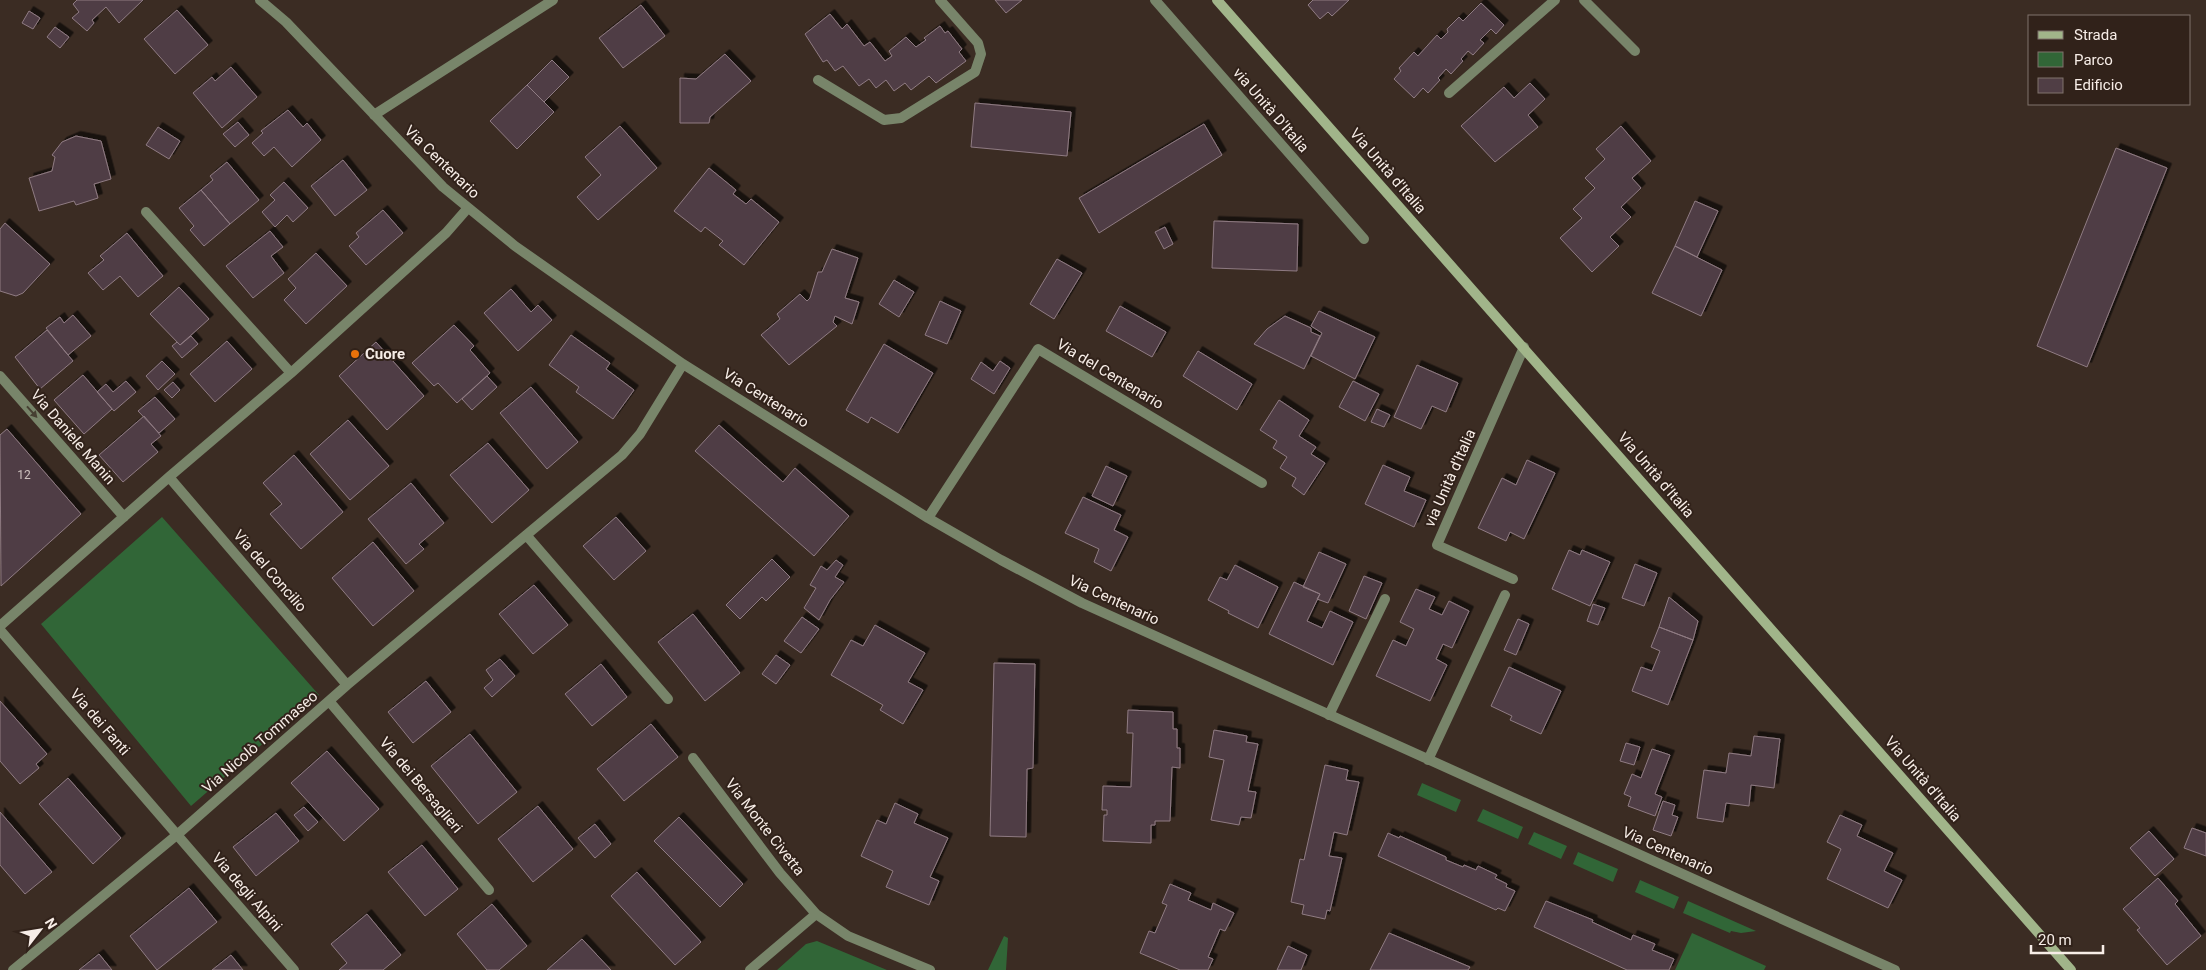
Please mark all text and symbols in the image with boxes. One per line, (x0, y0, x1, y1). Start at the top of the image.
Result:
legend (2028, 15, 2191, 105)
text: Strada (2074, 26, 2117, 44)
text: Parco (2074, 51, 2113, 69)
street label: via Unità D'Italia (1229, 64, 1313, 156)
text: Edificio (2074, 76, 2123, 94)
street label: Via Centenario (401, 122, 483, 202)
street label: Via Unità d'Italia (1346, 125, 1430, 217)
street label: Via del Centenario (1053, 335, 1167, 413)
place label: Cuore (365, 345, 405, 363)
marker: Cuore (349, 348, 361, 360)
street label: Via Centenario (720, 364, 812, 432)
street label: Via Daniele Manin (27, 386, 119, 488)
one-way arrow (27, 406, 38, 419)
street label: via Unità d'Italia (1420, 426, 1480, 530)
street label: Via Unità d'Italia (1614, 429, 1698, 521)
house number: 12 (17, 468, 31, 482)
street label: Via del Concilio (229, 526, 311, 616)
street label: Via Centenario (1066, 571, 1162, 629)
street label: Via dei Fanti (66, 685, 134, 759)
street label: Via Nicolò Tommaseo (199, 687, 321, 797)
street label: Via dei Bersaglieri (376, 733, 466, 837)
street label: Via Unità d'Italia (1881, 733, 1965, 825)
street label: Via Monte Civetta (722, 775, 808, 879)
street label: Via Centenario (1620, 823, 1716, 879)
street label: Via degli Alpini (208, 849, 286, 935)
north arrow (15, 905, 65, 955)
text: N (42, 915, 61, 932)
scale bar (2031, 922, 2104, 954)
text: 20 m (2038, 931, 2072, 949)

